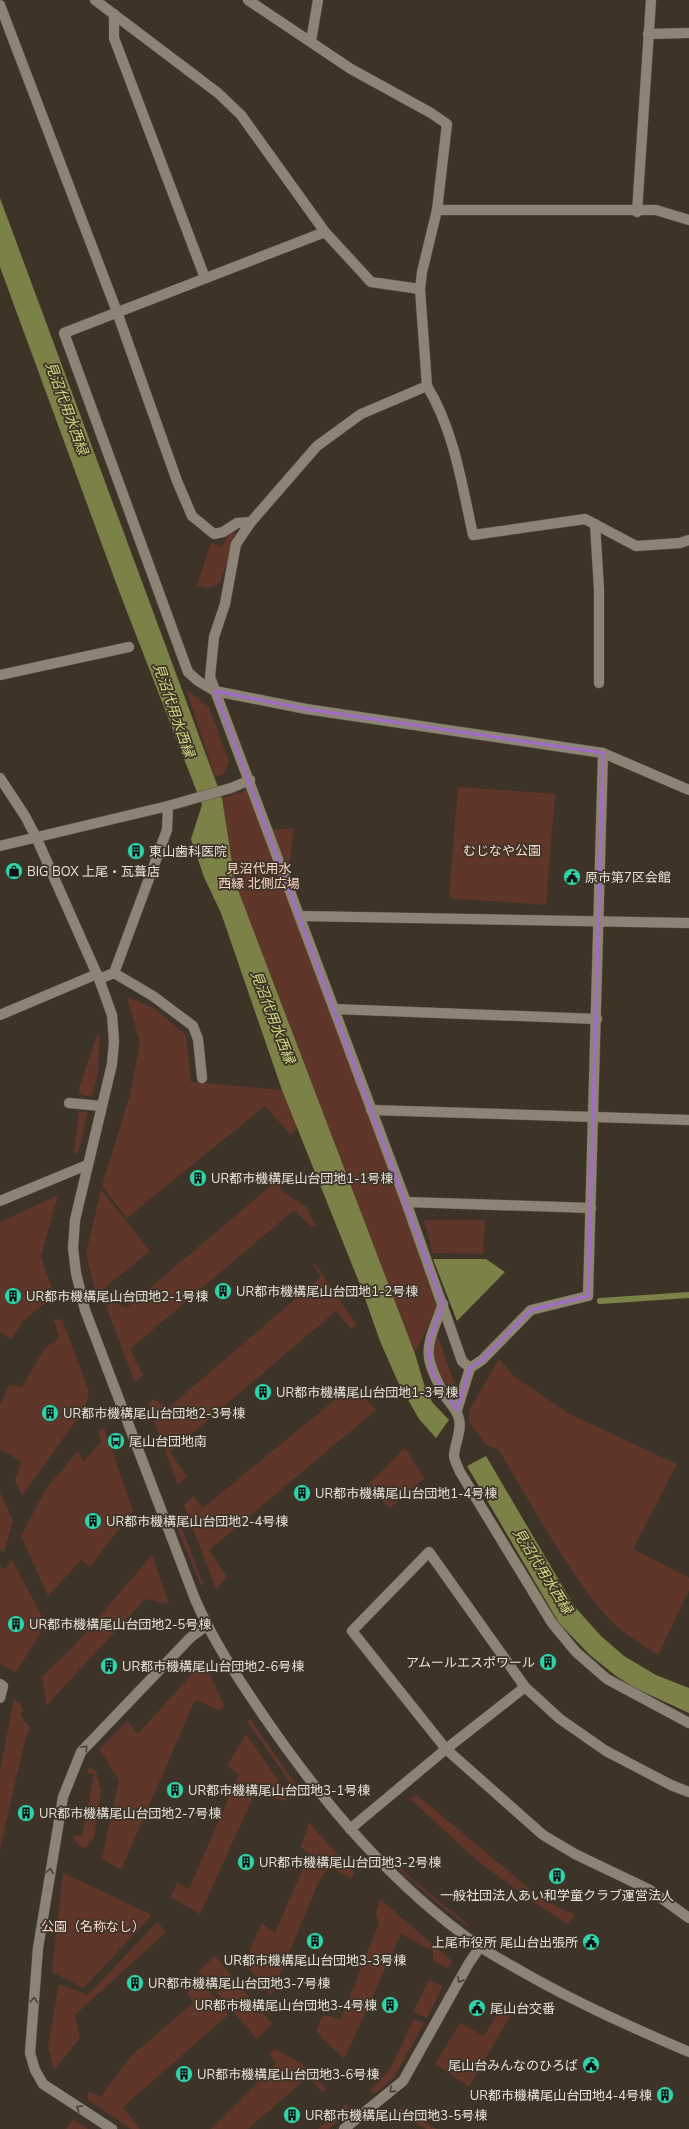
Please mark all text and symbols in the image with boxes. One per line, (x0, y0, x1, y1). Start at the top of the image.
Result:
water label: 見沼代用水西緑 (41, 359, 93, 459)
water label: 見沼代用水西縁 (149, 661, 199, 761)
building icon: 東山歯科医院 (126, 841, 146, 861)
park label: むじなや公園 (463, 842, 541, 860)
place label: 東山歯科医院 (149, 843, 227, 861)
park label: 見沼代用水 西縁 北側広場 (218, 860, 300, 893)
shop icon: BIG BOX 上尾・瓦葺店 (4, 861, 24, 881)
place label: BIG BOX 上尾・瓦葺店 (27, 863, 160, 881)
public building icon: 原市第7区会館 (562, 867, 582, 887)
place label: 原市第7区会館 (585, 869, 671, 887)
water label: 見沼代用水西縁 (246, 968, 300, 1068)
building icon: UR都市機構尾山台団地1-1号棟 (188, 1168, 208, 1188)
place label: UR都市機構尾山台団地1-1号棟 (211, 1170, 393, 1188)
building icon: UR都市機構尾山台団地1-2号棟 (213, 1281, 233, 1301)
place label: UR都市機構尾山台団地1-2号棟 (236, 1283, 418, 1301)
building icon: UR都市機構尾山台団地2-1号棟 (3, 1286, 23, 1306)
place label: UR都市機構尾山台団地2-1号棟 (26, 1288, 208, 1306)
building icon: UR都市機構尾山台団地1-3号棟 (253, 1382, 273, 1402)
place label: UR都市機構尾山台団地1-3号棟 (276, 1384, 458, 1402)
building icon: UR都市機構尾山台団地2-3号棟 (40, 1403, 60, 1423)
place label: UR都市機構尾山台団地2-3号棟 (63, 1405, 245, 1423)
bus stop icon: 尾山台団地南 (106, 1431, 126, 1451)
place label: 尾山台団地南 (129, 1433, 207, 1451)
building icon: UR都市機構尾山台団地1-4号棟 (292, 1483, 312, 1503)
place label: UR都市機構尾山台団地1-4号棟 (315, 1485, 497, 1503)
building icon: UR都市機構尾山台団地2-4号棟 (83, 1511, 103, 1531)
place label: UR都市機構尾山台団地2-4号棟 (106, 1513, 288, 1531)
water label: 見沼代用水西縁 (509, 1525, 578, 1620)
building icon: UR都市機構尾山台団地2-5号棟 (6, 1614, 26, 1634)
place label: UR都市機構尾山台団地2-5号棟 (29, 1616, 211, 1634)
building icon: アムールエスポワール (538, 1652, 558, 1672)
place label: アムールエスポワール (406, 1654, 535, 1672)
building icon: UR都市機構尾山台団地2-6号棟 (99, 1656, 119, 1676)
place label: UR都市機構尾山台団地2-6号棟 (122, 1658, 304, 1676)
one-way arrow (81, 1745, 88, 1753)
building icon: UR都市機構尾山台団地3-1号棟 (165, 1780, 185, 1800)
place label: UR都市機構尾山台団地3-1号棟 (188, 1782, 370, 1800)
building icon: UR都市機構尾山台団地2-7号棟 (16, 1803, 36, 1823)
place label: UR都市機構尾山台団地2-7号棟 (39, 1805, 221, 1823)
building icon: UR都市機構尾山台団地3-2号棟 (236, 1852, 256, 1872)
place label: UR都市機構尾山台団地3-2号棟 (259, 1854, 441, 1872)
building icon: 一般社団法人あい和学童クラブ運営法人 (547, 1866, 567, 1886)
one-way arrow (45, 1868, 54, 1874)
place label: 一般社団法人あい和学童クラブ運営法人 (440, 1887, 674, 1905)
park label: 公園（名称なし） (41, 1918, 145, 1936)
building icon: UR都市機構尾山台団地3-3号棟 (305, 1931, 325, 1951)
public building icon: 上尾市役所 尾山台出張所 (581, 1932, 601, 1952)
place label: 上尾市役所 尾山台出張所 (432, 1934, 578, 1952)
place label: UR都市機構尾山台団地3-3号棟 (224, 1952, 406, 1970)
building icon: UR都市機構尾山台団地3-7号棟 (125, 1973, 145, 1993)
place label: UR都市機構尾山台団地3-7号棟 (148, 1975, 330, 1993)
one-way arrow (457, 1976, 464, 1983)
building icon: UR都市機構尾山台団地3-4号棟 (380, 1995, 400, 2015)
one-way arrow (30, 1997, 39, 2003)
place label: UR都市機構尾山台団地3-4号棟 (195, 1997, 377, 2015)
public building icon: 尾山台交番 (467, 1998, 487, 2018)
place label: 尾山台交番 (490, 2000, 555, 2018)
public building icon: 尾山台みんなのひろば (581, 2055, 601, 2075)
place label: 尾山台みんなのひろば (448, 2057, 578, 2075)
building icon: UR都市機構尾山台団地3-6号棟 (174, 2064, 194, 2084)
place label: UR都市機構尾山台団地3-6号棟 (197, 2066, 379, 2084)
building icon: UR都市機構尾山台団地4-4号棟 (655, 2085, 675, 2105)
one-way arrow (390, 2086, 397, 2093)
place label: UR都市機構尾山台団地4-4号棟 (470, 2087, 652, 2105)
one-way arrow (76, 2105, 83, 2113)
building icon: UR都市機構尾山台団地3-5号棟 (282, 2105, 302, 2125)
place label: UR都市機構尾山台団地3-5号棟 (305, 2107, 487, 2125)

